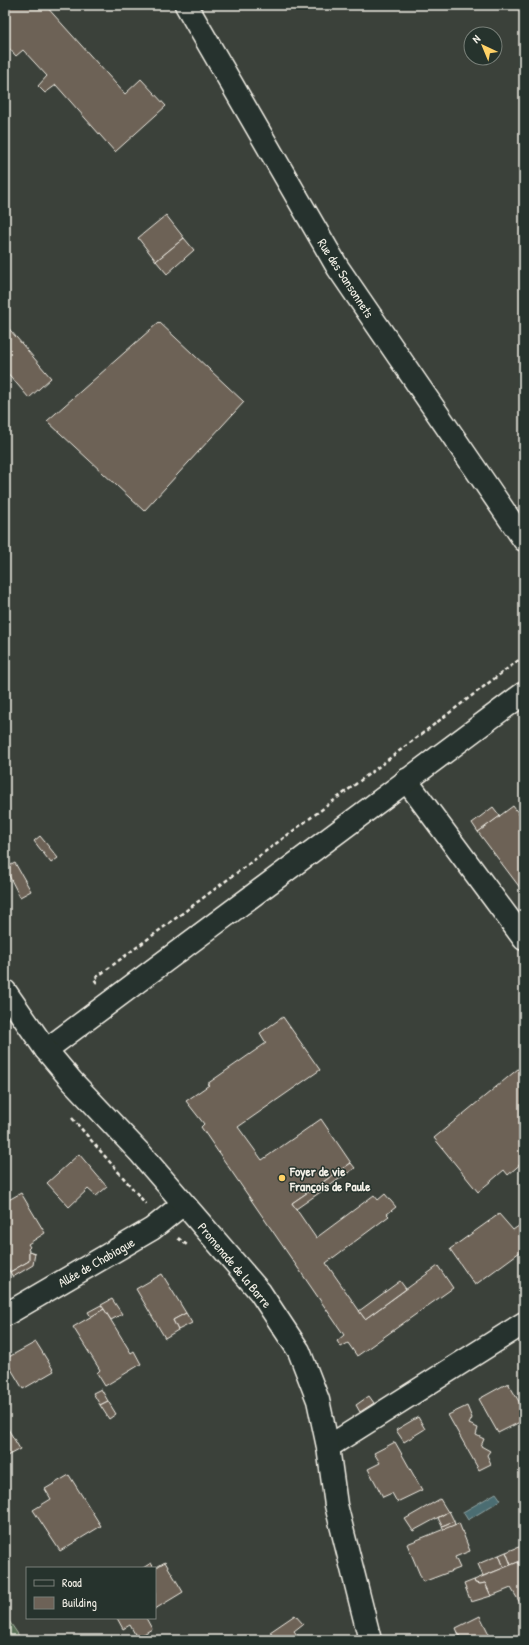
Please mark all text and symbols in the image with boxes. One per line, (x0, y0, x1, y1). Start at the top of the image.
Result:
north arrow (463, 26, 503, 66)
text: N (469, 32, 483, 46)
street label: Rue des Sansonnets (314, 235, 378, 321)
place label: Foyer de vie François de Paule (289, 1162, 371, 1195)
marker: Foyer de vie François de Paule (277, 1173, 287, 1183)
street label: Promenade de la Barre (194, 1218, 276, 1312)
street label: Allée de Chabiague (54, 1233, 138, 1291)
legend (26, 1567, 156, 1619)
text: Road (62, 1574, 82, 1591)
text: Building (62, 1594, 97, 1611)

